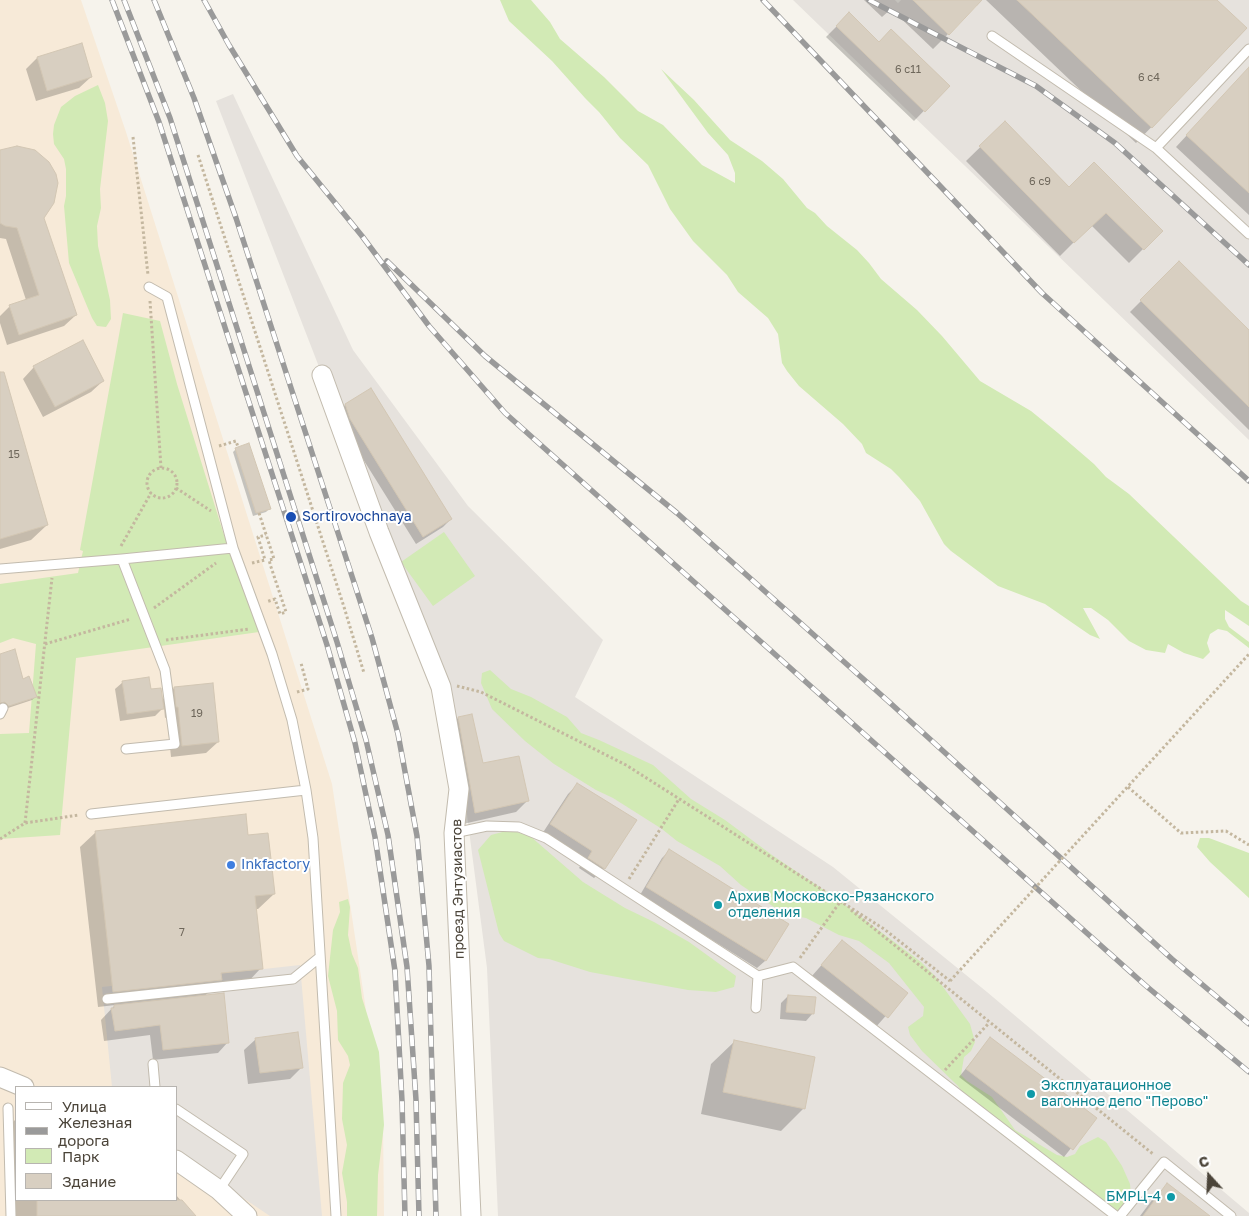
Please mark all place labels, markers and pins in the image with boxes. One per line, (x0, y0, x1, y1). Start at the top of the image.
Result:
place label: Sortirovochnaya (302, 509, 412, 525)
marker: Sortirovochnaya (284, 510, 298, 524)
place label: Inkfactory (241, 857, 310, 873)
marker: Inkfactory (225, 859, 237, 871)
place label: Архив Московско-Рязанского отделения (728, 889, 934, 922)
marker: Архив Московско-Рязанского отделения (712, 899, 724, 911)
place label: Эксплуатационное вагонное депо "Перово" (1041, 1078, 1208, 1110)
marker: Эксплуатационное вагонное депо "Перово" (1025, 1088, 1037, 1100)
place label: БМРЦ-4 (1106, 1189, 1161, 1205)
marker: БМРЦ-4 (1165, 1191, 1177, 1203)

